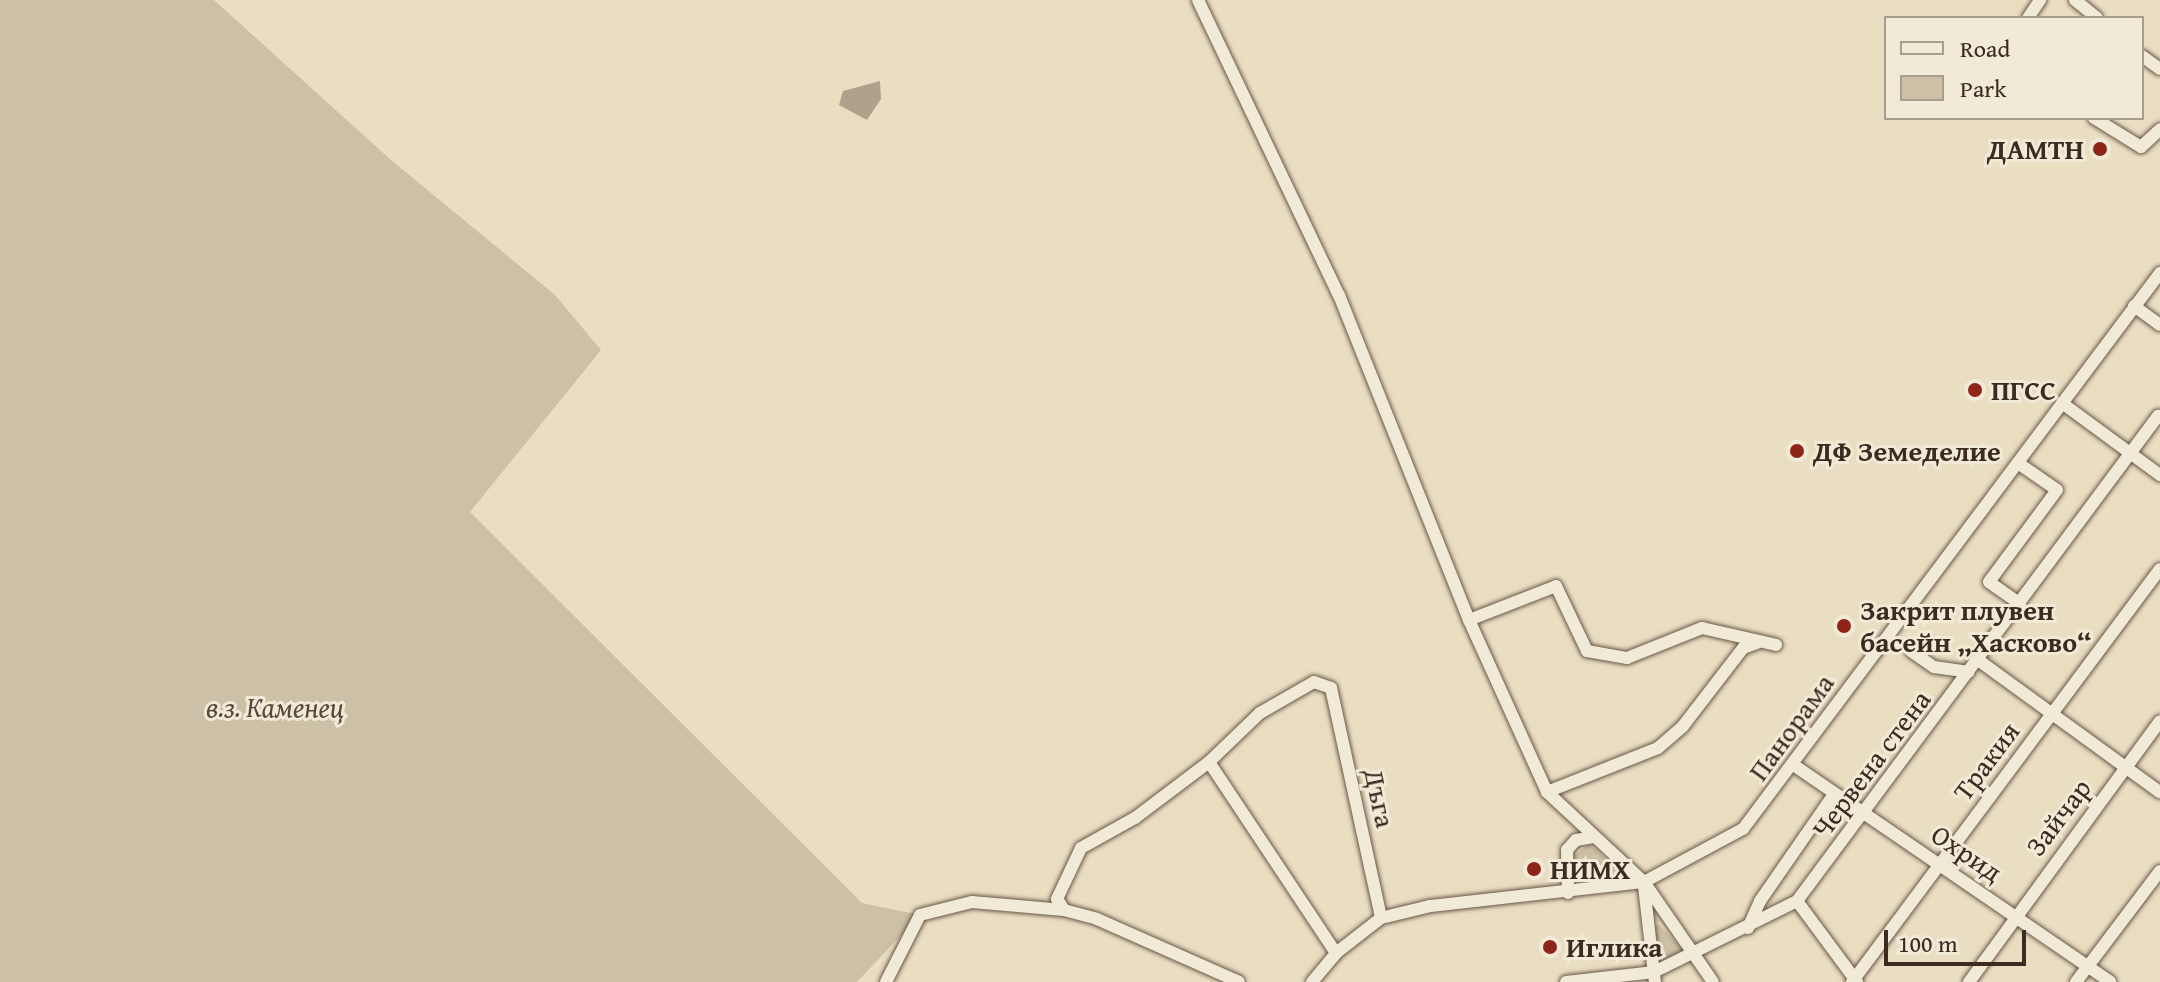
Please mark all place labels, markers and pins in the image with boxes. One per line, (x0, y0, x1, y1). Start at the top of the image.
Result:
place label: ДАМТН (1987, 132, 2084, 166)
marker: ДАМТН (2091, 140, 2109, 158)
place label: ПГСС (1991, 373, 2056, 407)
marker: ПГСС (1966, 381, 1984, 399)
place label: ДФ Земеделие (1813, 434, 2001, 468)
marker: ДФ Земеделие (1788, 442, 1806, 460)
place label: Закрит плувен басейн „Хасково“ (1860, 593, 2092, 659)
marker: Закрит плувен басейн „Хасково“ (1835, 617, 1853, 635)
place label: НИМХ (1550, 852, 1630, 886)
marker: НИМХ (1525, 860, 1543, 878)
place label: Иглика (1566, 930, 1663, 964)
marker: Иглика (1541, 938, 1559, 956)

